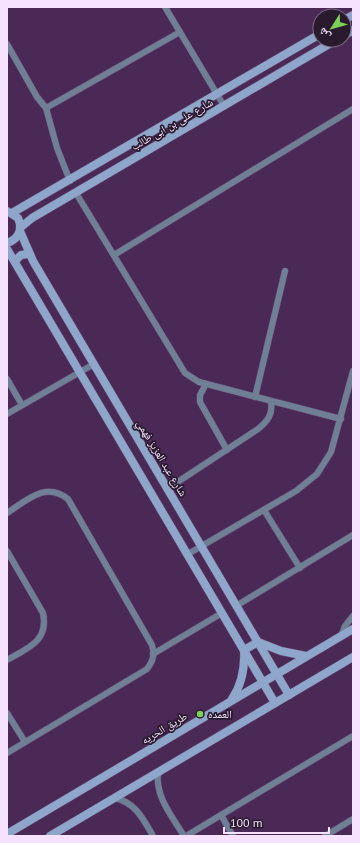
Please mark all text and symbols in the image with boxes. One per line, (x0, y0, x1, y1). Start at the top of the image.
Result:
north arrow (312, 8, 352, 48)
text: ش (315, 24, 334, 43)
street label: شارع على بن ابى طالب (128, 95, 216, 153)
street label: شارع عبد العزيز فهمي (132, 417, 190, 500)
place label: العمده (208, 707, 232, 721)
street label: طريق الحريه (139, 709, 189, 747)
marker: العمده (195, 709, 205, 719)
scale bar (224, 809, 329, 835)
text: 100 m (230, 815, 263, 830)

